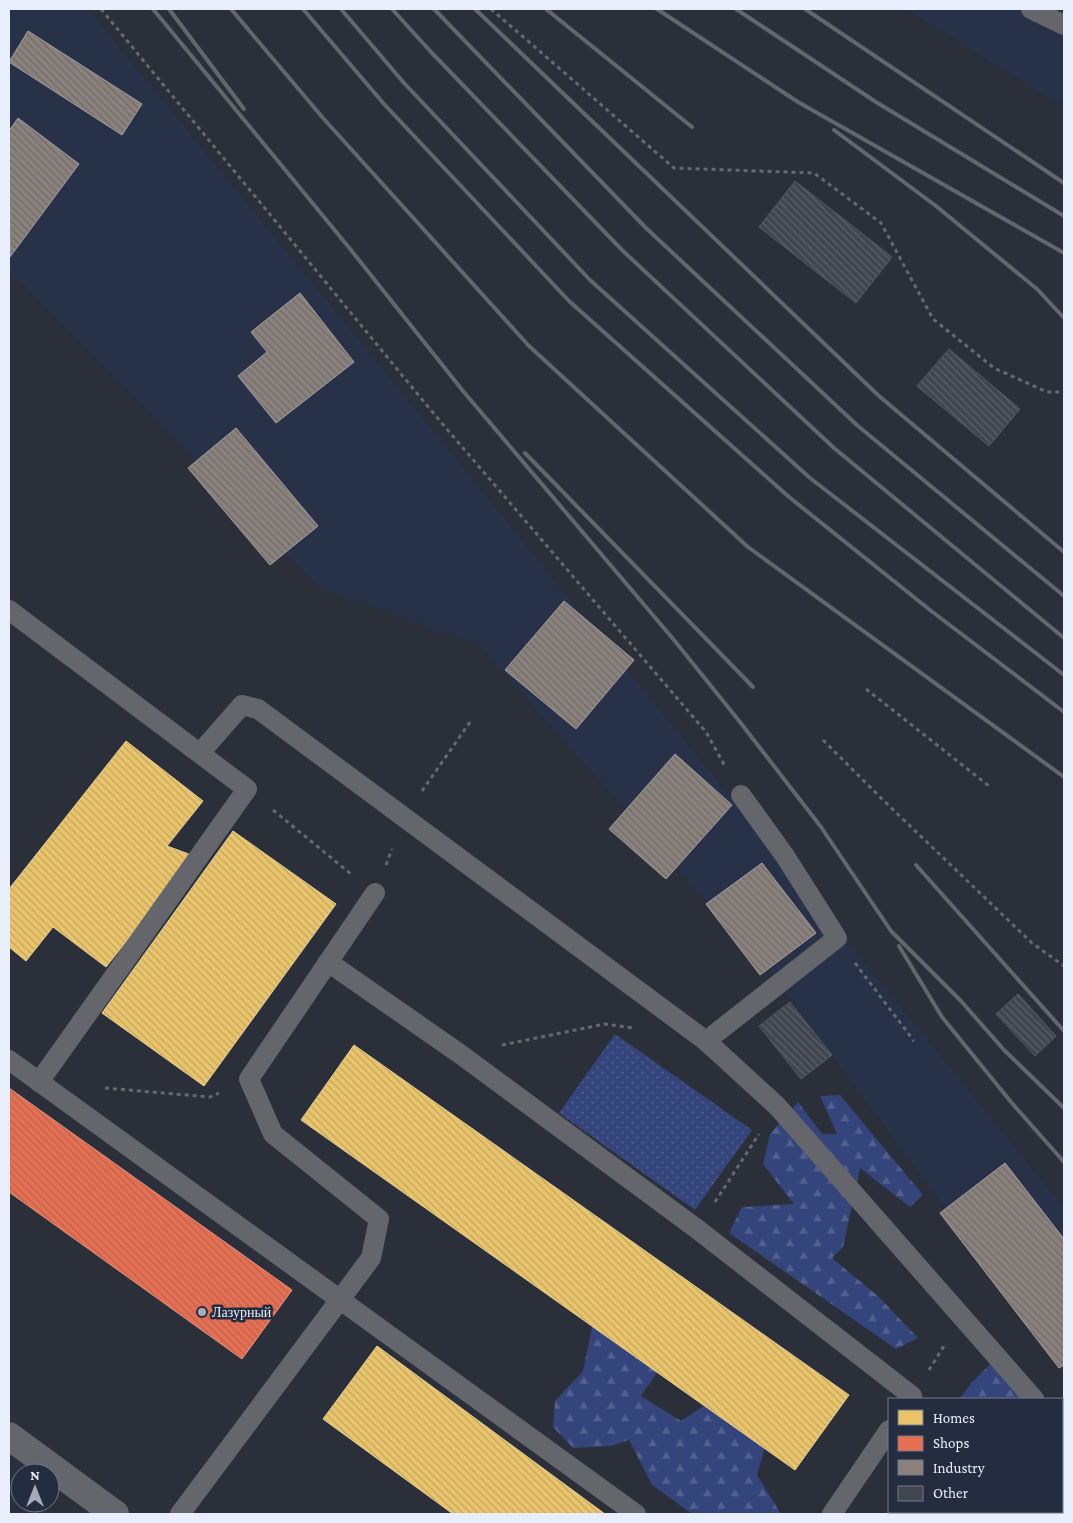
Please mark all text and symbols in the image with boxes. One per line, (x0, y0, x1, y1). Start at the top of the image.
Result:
place label: Лазурный (212, 1304, 272, 1320)
marker: Лазурный (196, 1306, 208, 1318)
legend (888, 1398, 1063, 1513)
text: Homes (933, 1410, 975, 1426)
text: Shops (933, 1435, 969, 1452)
text: Industry (933, 1460, 985, 1477)
north arrow (10, 1463, 60, 1513)
text: N (30, 1467, 40, 1483)
text: Other (933, 1485, 969, 1501)

